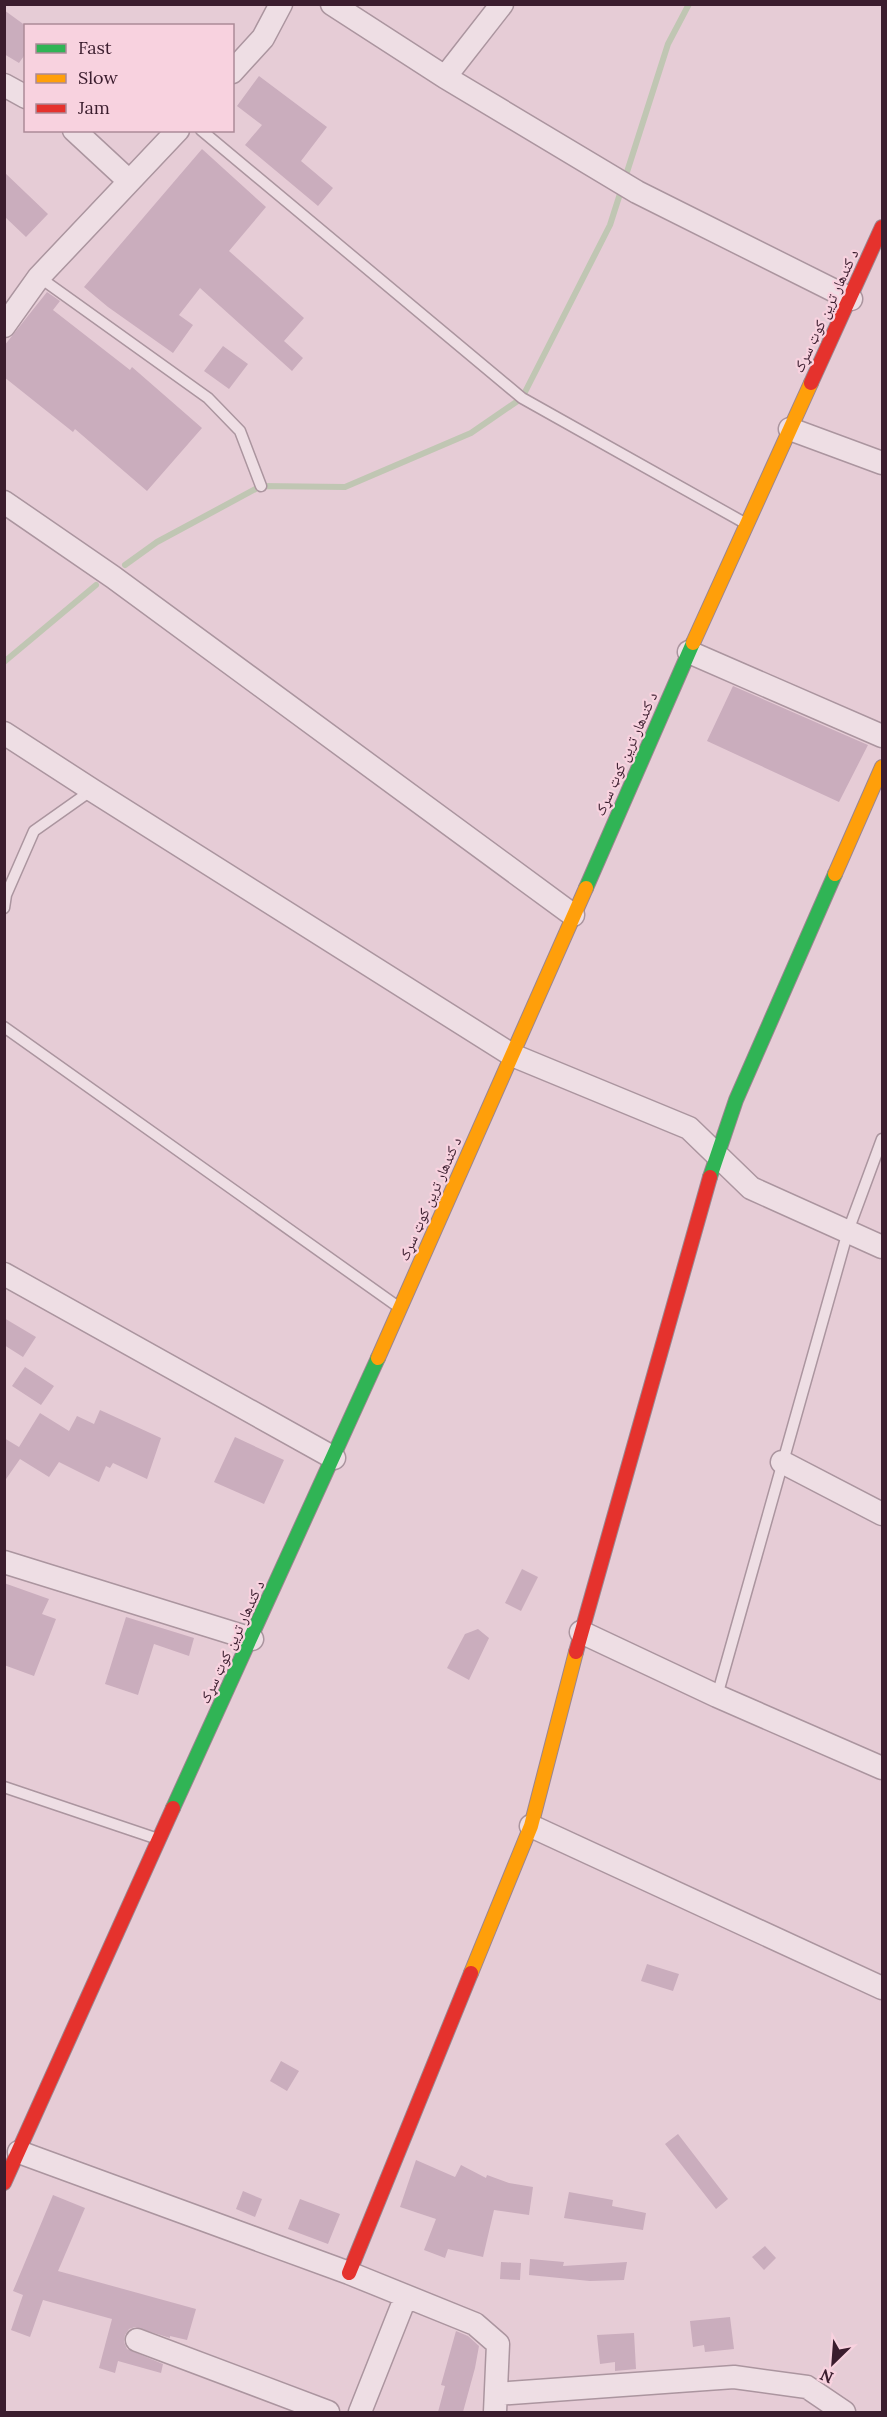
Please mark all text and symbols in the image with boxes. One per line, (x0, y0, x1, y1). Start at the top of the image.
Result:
legend (24, 24, 234, 132)
text: Fast (78, 36, 112, 59)
text: Slow (78, 66, 118, 89)
text: Jam (77, 96, 110, 119)
street label: د کندهار ترين کوټ سړک (789, 246, 863, 376)
street label: د کندهار ترين کوټ سړک (590, 689, 662, 819)
street label: د کندهار ترين کوټ سړک (394, 1134, 466, 1264)
street label: د کندهار ترين کوټ سړک (195, 1577, 269, 1707)
north arrow (803, 2333, 863, 2393)
text: N (817, 2365, 836, 2388)

